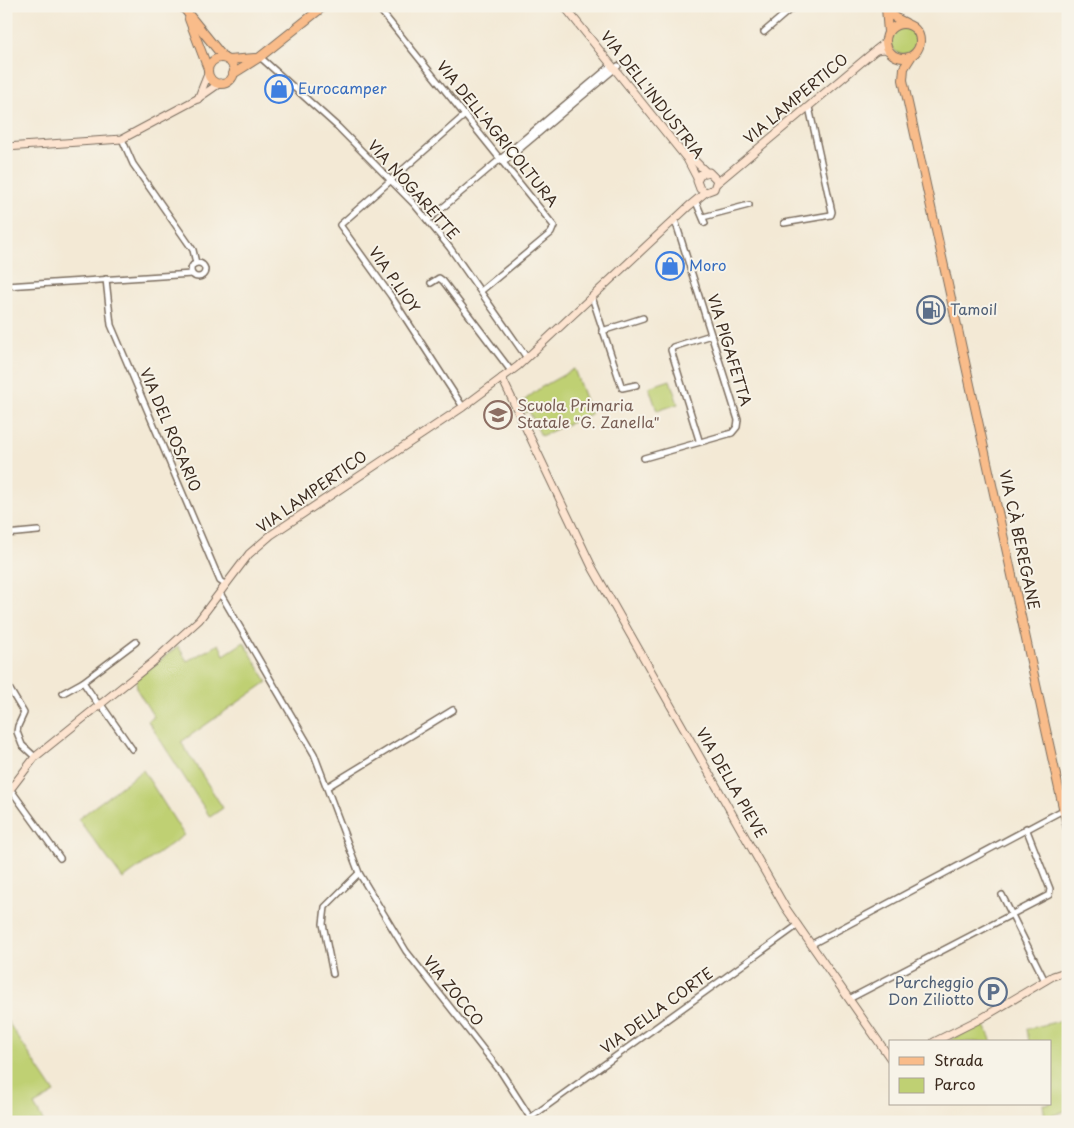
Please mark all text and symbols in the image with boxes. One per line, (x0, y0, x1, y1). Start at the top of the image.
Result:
street label: VIA DELL'INDUSTRIA (596, 25, 710, 163)
street label: VIA LAMPERTICO (738, 47, 852, 149)
street label: VIA DELL'AGRICOLTURA (432, 55, 565, 211)
shop icon: Eurocamper (264, 74, 294, 104)
place label: Eurocamper (298, 76, 387, 99)
street label: VIA NOGARETTE (363, 134, 465, 244)
street label: VIA P.LIOY (364, 241, 427, 317)
shop icon: Moro (655, 251, 685, 281)
place label: Moro (689, 253, 726, 276)
street label: VIA PIGAFETTA (702, 291, 758, 408)
fuel station icon: Tamoil (916, 295, 946, 325)
place label: Tamoil (950, 297, 997, 320)
street label: VIA DEL ROSARIO (135, 364, 208, 495)
place label: Scuola Primaria Statale "G. Zanella" (517, 393, 660, 433)
school or university icon: Scuola Primaria Statale "G. Zanella" (483, 400, 513, 430)
street label: VIA LAMPERTICO (251, 444, 371, 538)
street label: VIA CÀ BEREGANE (994, 468, 1047, 612)
street label: VIA DELLA PIEVE (691, 723, 773, 842)
street label: VIA ZOCCO (419, 950, 490, 1030)
street label: VIA DELLA CORTE (595, 961, 717, 1059)
place label: Parcheggio Don Ziliotto (888, 970, 974, 1010)
parking icon: Parcheggio Don Ziliotto (978, 977, 1008, 1007)
legend (889, 1040, 1052, 1106)
text: Strada (934, 1048, 984, 1071)
text: Parco (934, 1072, 976, 1095)

